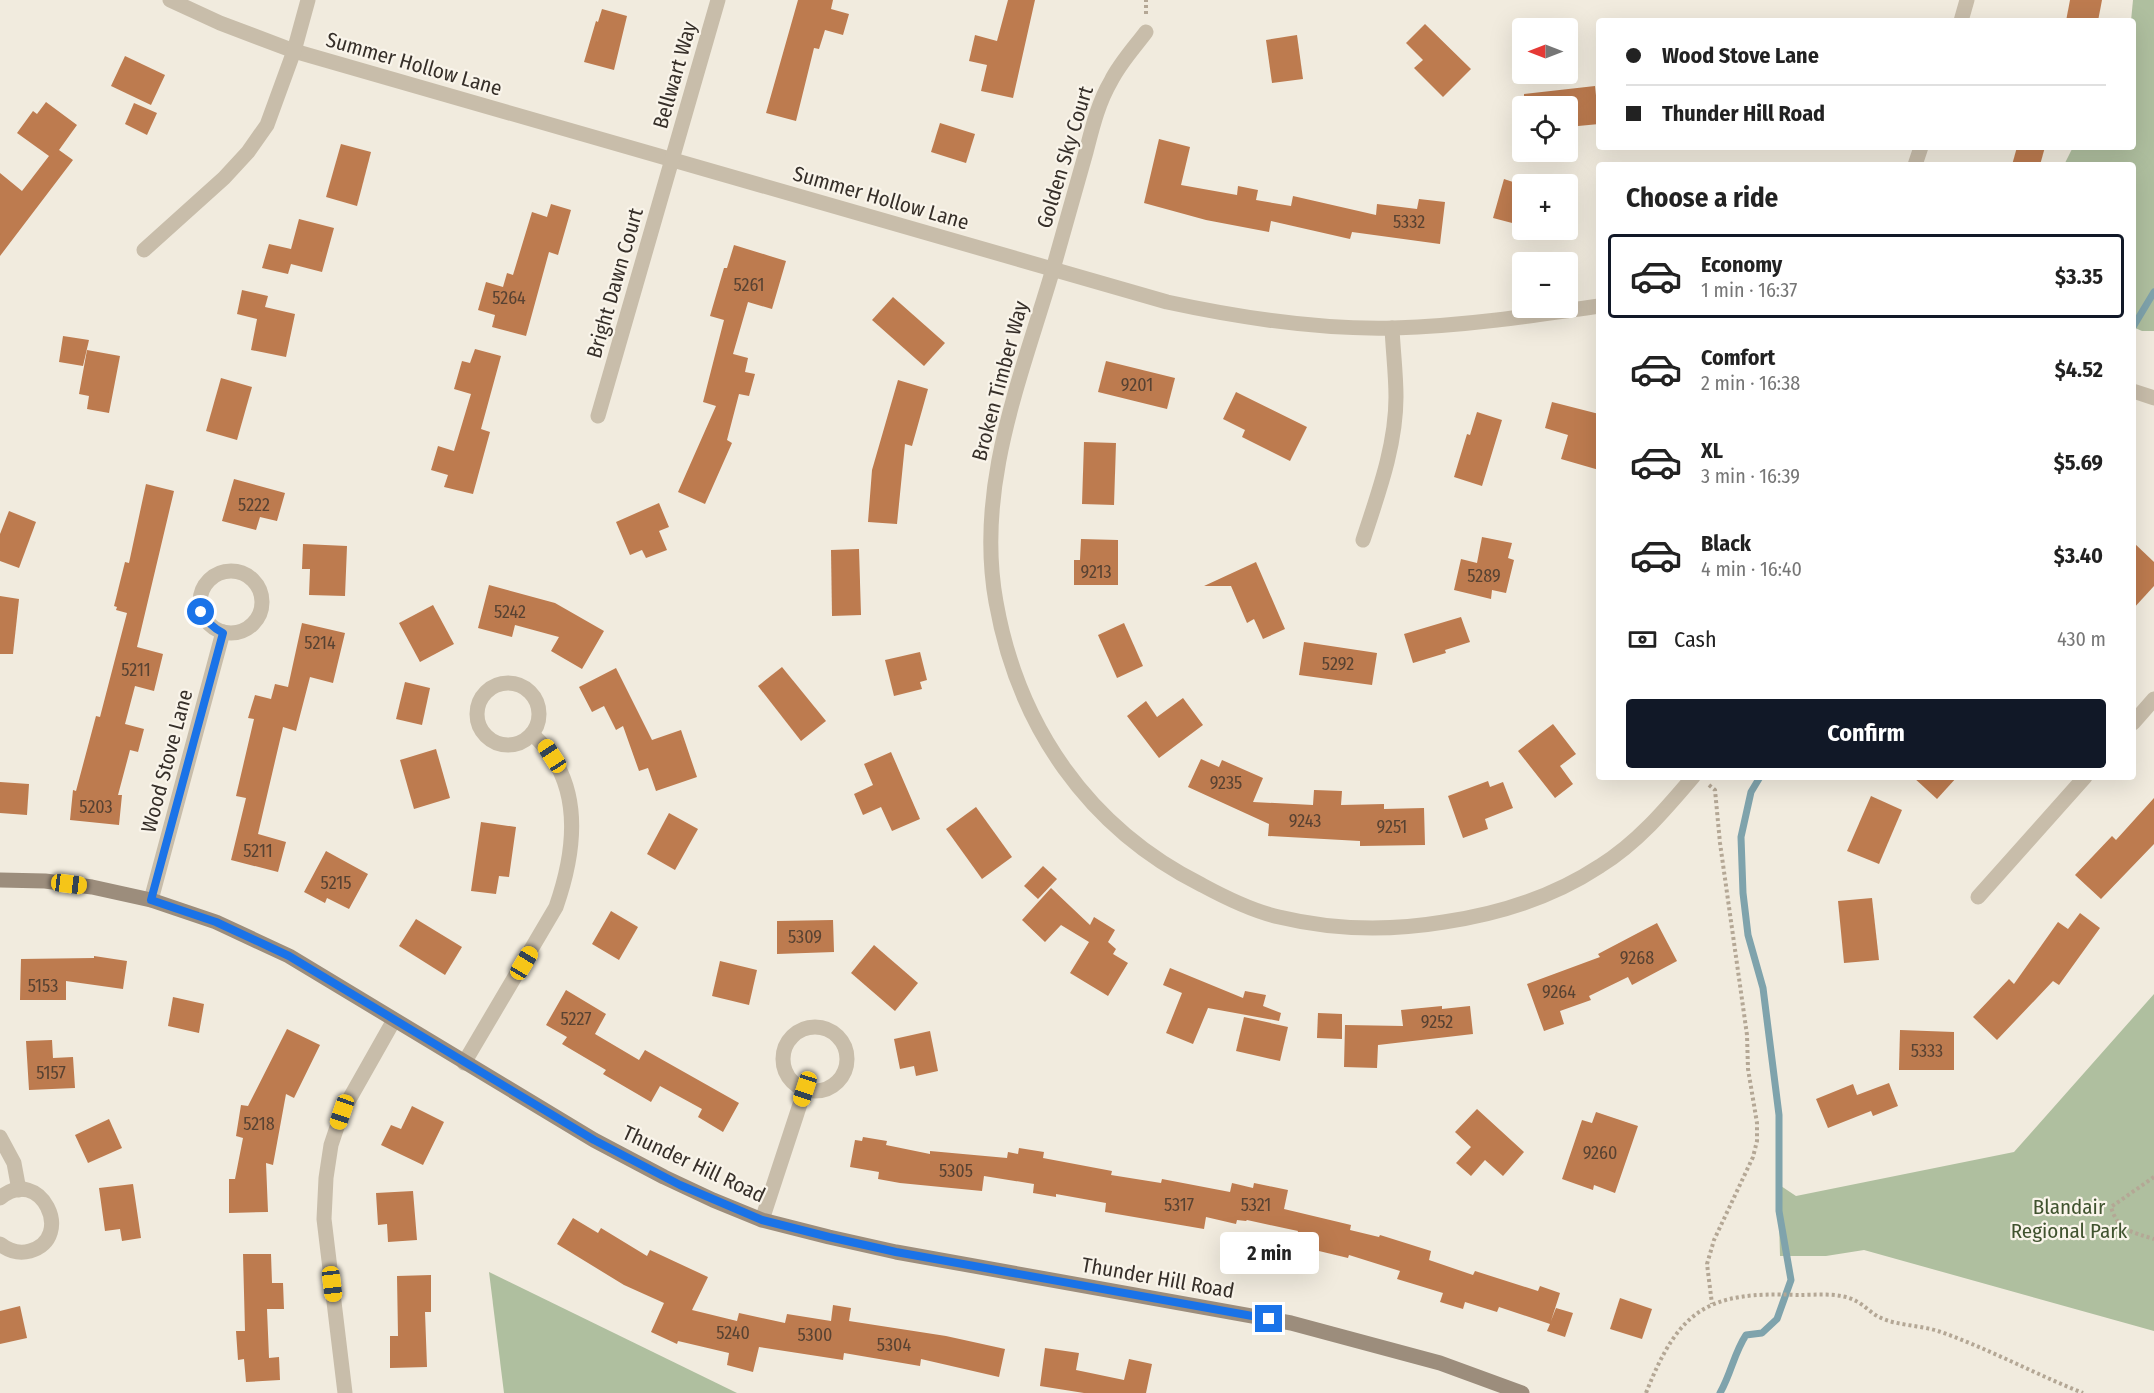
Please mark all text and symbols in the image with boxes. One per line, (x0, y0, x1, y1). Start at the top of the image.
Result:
street label: Bellwart Way (647, 18, 703, 132)
north arrow (1512, 18, 1578, 84)
map controls (1512, 18, 1578, 318)
street label: Summer Hollow Lane (323, 26, 505, 102)
text: Wood Stove Lane (1662, 42, 1819, 69)
street label: Golden Sky Court (1031, 83, 1099, 231)
button: locate (1512, 96, 1578, 162)
text: Thunder Hill Road (1662, 100, 1825, 127)
street label: Summer Hollow Lane (790, 160, 972, 236)
button: + (1512, 174, 1578, 240)
text: Choose a ride (1626, 182, 1778, 214)
street label: Bright Dawn Court (581, 205, 649, 361)
house number: 5332 (1393, 211, 1425, 233)
icon: car (1629, 249, 1683, 303)
text: Economy (1701, 251, 1782, 278)
button: − (1512, 252, 1578, 318)
text: $3.35 (2055, 263, 2103, 290)
house number: 5261 (733, 274, 765, 296)
text: 1 min · 16:37 (1701, 278, 1797, 302)
house number: 5264 (492, 287, 526, 309)
street label: Broken Timber Way (966, 298, 1034, 464)
icon: car (1629, 342, 1683, 396)
text: Comfort (1701, 344, 1775, 371)
text: $4.52 (2055, 356, 2103, 383)
text: 2 min · 16:38 (1701, 371, 1800, 395)
house number: 9201 (1121, 374, 1153, 396)
icon: car (1629, 435, 1683, 489)
text: XL (1701, 437, 1723, 464)
text: $5.69 (2054, 449, 2103, 476)
text: 3 min · 16:39 (1701, 464, 1800, 488)
house number: 5222 (238, 494, 270, 516)
icon: car (1629, 528, 1683, 582)
text: Black (1701, 530, 1751, 557)
text: $3.40 (2054, 542, 2103, 569)
text: 4 min · 16:40 (1701, 557, 1802, 581)
house number: 9213 (1080, 561, 1112, 583)
house number: 5289 (1467, 565, 1501, 587)
route start (187, 598, 214, 625)
house number: 5242 (494, 601, 526, 623)
icon: cash (1626, 623, 1659, 656)
text: Cash (1674, 626, 1717, 653)
text: 430 m (2057, 627, 2106, 651)
house number: 5214 (304, 632, 336, 654)
house number: 5292 (1322, 653, 1354, 675)
house number: 5211 (121, 659, 151, 681)
street label: Wood Stove Lane (135, 687, 199, 835)
button: Confirm (1626, 699, 2106, 768)
car (535, 736, 569, 776)
house number: 9235 (1210, 772, 1242, 794)
house number: 5203 (79, 796, 113, 818)
house number: 9243 (1289, 810, 1321, 832)
house number: 9251 (1377, 816, 1407, 838)
house number: 5211 (243, 840, 273, 862)
house number: 5215 (321, 872, 351, 894)
car (50, 873, 88, 895)
house number: 5309 (788, 926, 822, 948)
car (507, 943, 541, 983)
house number: 9268 (1620, 947, 1654, 969)
house number: 5153 (28, 975, 58, 997)
house number: 9264 (1542, 981, 1576, 1003)
house number: 5227 (560, 1008, 592, 1030)
house number: 9252 (1421, 1011, 1453, 1033)
house number: 5333 (1911, 1040, 1943, 1062)
house number: 5157 (36, 1062, 66, 1084)
car (791, 1069, 819, 1109)
car (328, 1092, 356, 1132)
house number: 5218 (243, 1113, 275, 1135)
street label: Thunder Hill Road (619, 1120, 769, 1208)
house number: 9260 (1583, 1142, 1617, 1164)
house number: 5305 (939, 1160, 973, 1182)
house number: 5317 (1164, 1194, 1194, 1216)
house number: 5321 (1241, 1194, 1271, 1216)
park label: Blandair Regional Park (2011, 1194, 2128, 1244)
callout: 2 min (1220, 1232, 1318, 1274)
text: 2 min (1247, 1241, 1292, 1265)
street label: Thunder Hill Road (1080, 1252, 1236, 1304)
car (321, 1265, 343, 1303)
route end (1255, 1305, 1282, 1332)
house number: 5240 (716, 1322, 750, 1344)
house number: 5300 (797, 1324, 833, 1346)
house number: 5304 (877, 1334, 911, 1356)

